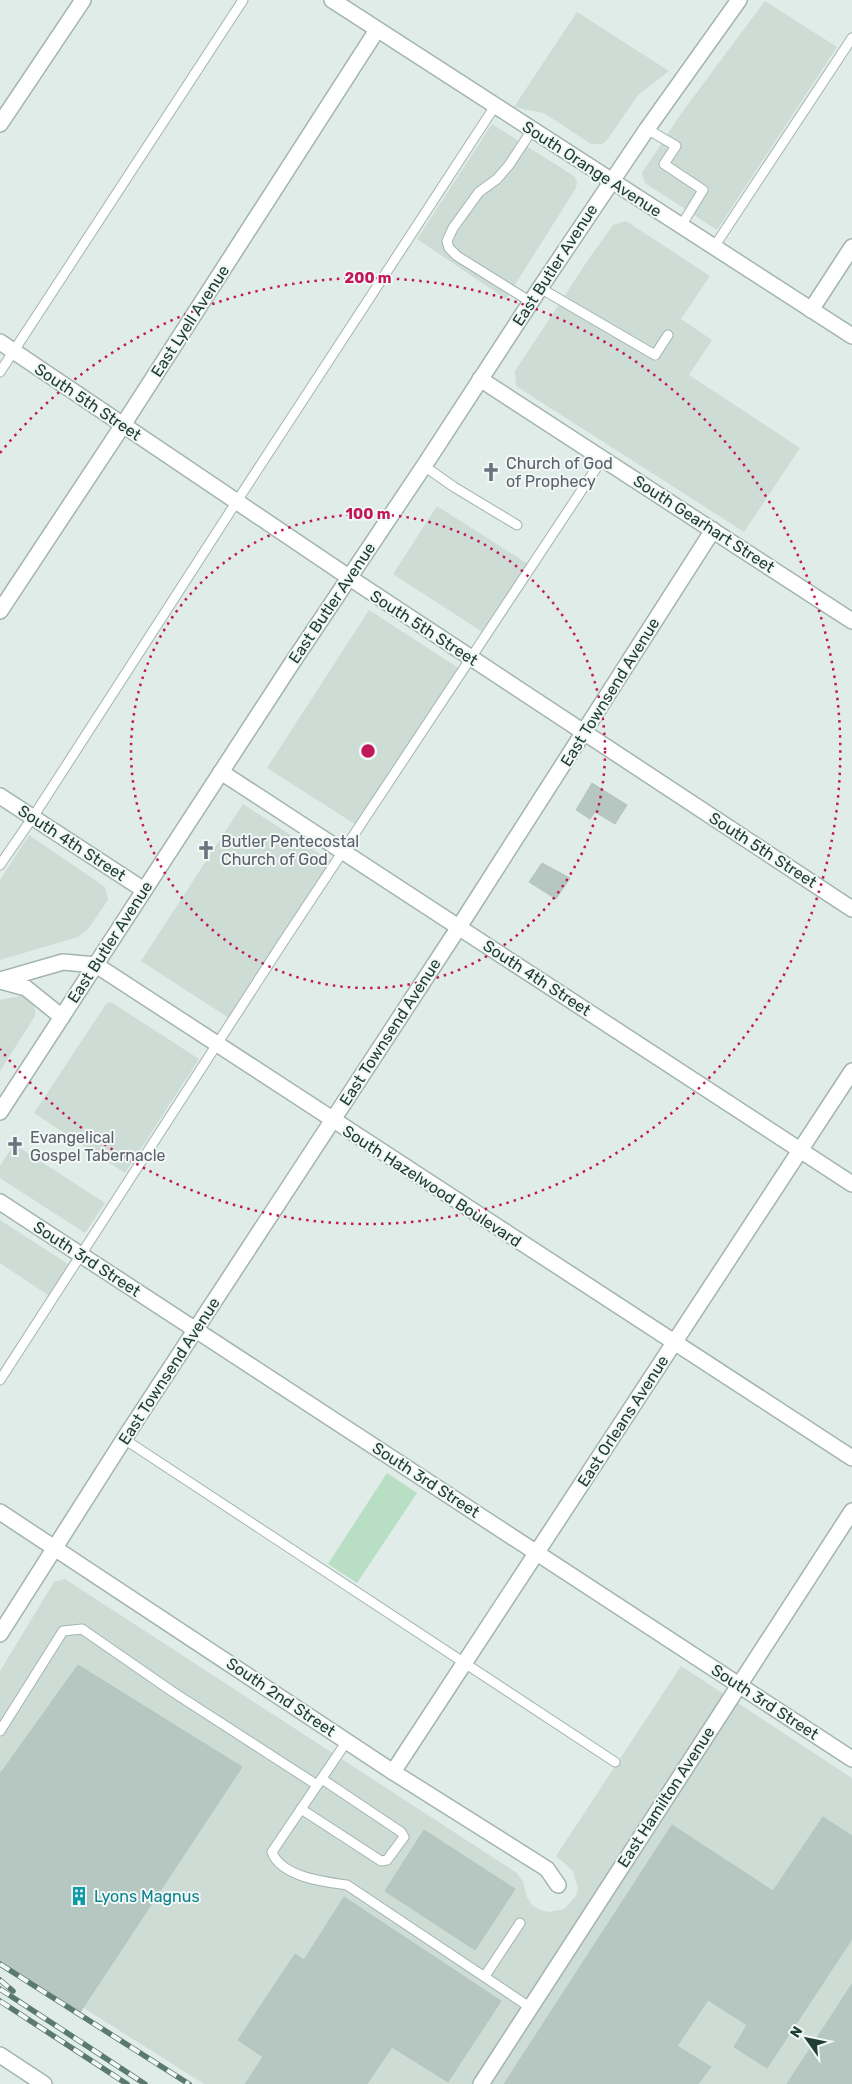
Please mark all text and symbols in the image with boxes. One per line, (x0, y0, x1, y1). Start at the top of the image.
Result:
street label: South Orange Avenue (519, 117, 665, 221)
street label: East Butler Avenue (508, 200, 602, 330)
street label: East Lyell Avenue (147, 262, 233, 380)
text: 200 m (344, 269, 392, 287)
street label: South 5th Street (31, 359, 145, 445)
place label: Church of God of Prophecy (506, 454, 613, 491)
church icon: Church of God of Prophecy (480, 461, 502, 483)
street label: South Gearhart Street (630, 471, 778, 577)
text: 100 m (346, 505, 390, 523)
street label: East Butler Avenue (285, 539, 379, 667)
street label: South 5th Street (367, 586, 481, 670)
street label: East Townsend Avenue (556, 614, 664, 770)
centre of rings (359, 742, 377, 760)
street label: South 4th Street (14, 801, 130, 885)
street label: South 5th Street (706, 808, 820, 892)
place label: Butler Pentecostal Church of God (221, 832, 359, 869)
church icon: Butler Pentecostal Church of God (195, 839, 217, 861)
street label: East Butler Avenue (63, 877, 157, 1007)
street label: South 4th Street (479, 936, 595, 1020)
street label: East Townsend Avenue (335, 955, 445, 1109)
street label: South Hazelwood Boulevard (339, 1121, 525, 1251)
place label: Evangelical Gospel Tabernacle (30, 1128, 166, 1165)
church icon: Evangelical Gospel Tabernacle (4, 1135, 26, 1157)
street label: South 3rd Street (30, 1217, 144, 1301)
street label: East Townsend Avenue (114, 1294, 224, 1448)
street label: East Orleans Avenue (573, 1352, 673, 1490)
street label: South 3rd Street (369, 1438, 483, 1522)
street label: South 2nd Street (223, 1653, 339, 1741)
street label: South 3rd Street (708, 1660, 822, 1744)
street label: East Hamilton Avenue (613, 1723, 719, 1871)
building icon: Lyons Magnus (68, 1885, 90, 1907)
place label: Lyons Magnus (94, 1887, 200, 1906)
north arrow (782, 2014, 832, 2064)
text: N (787, 2023, 806, 2041)

